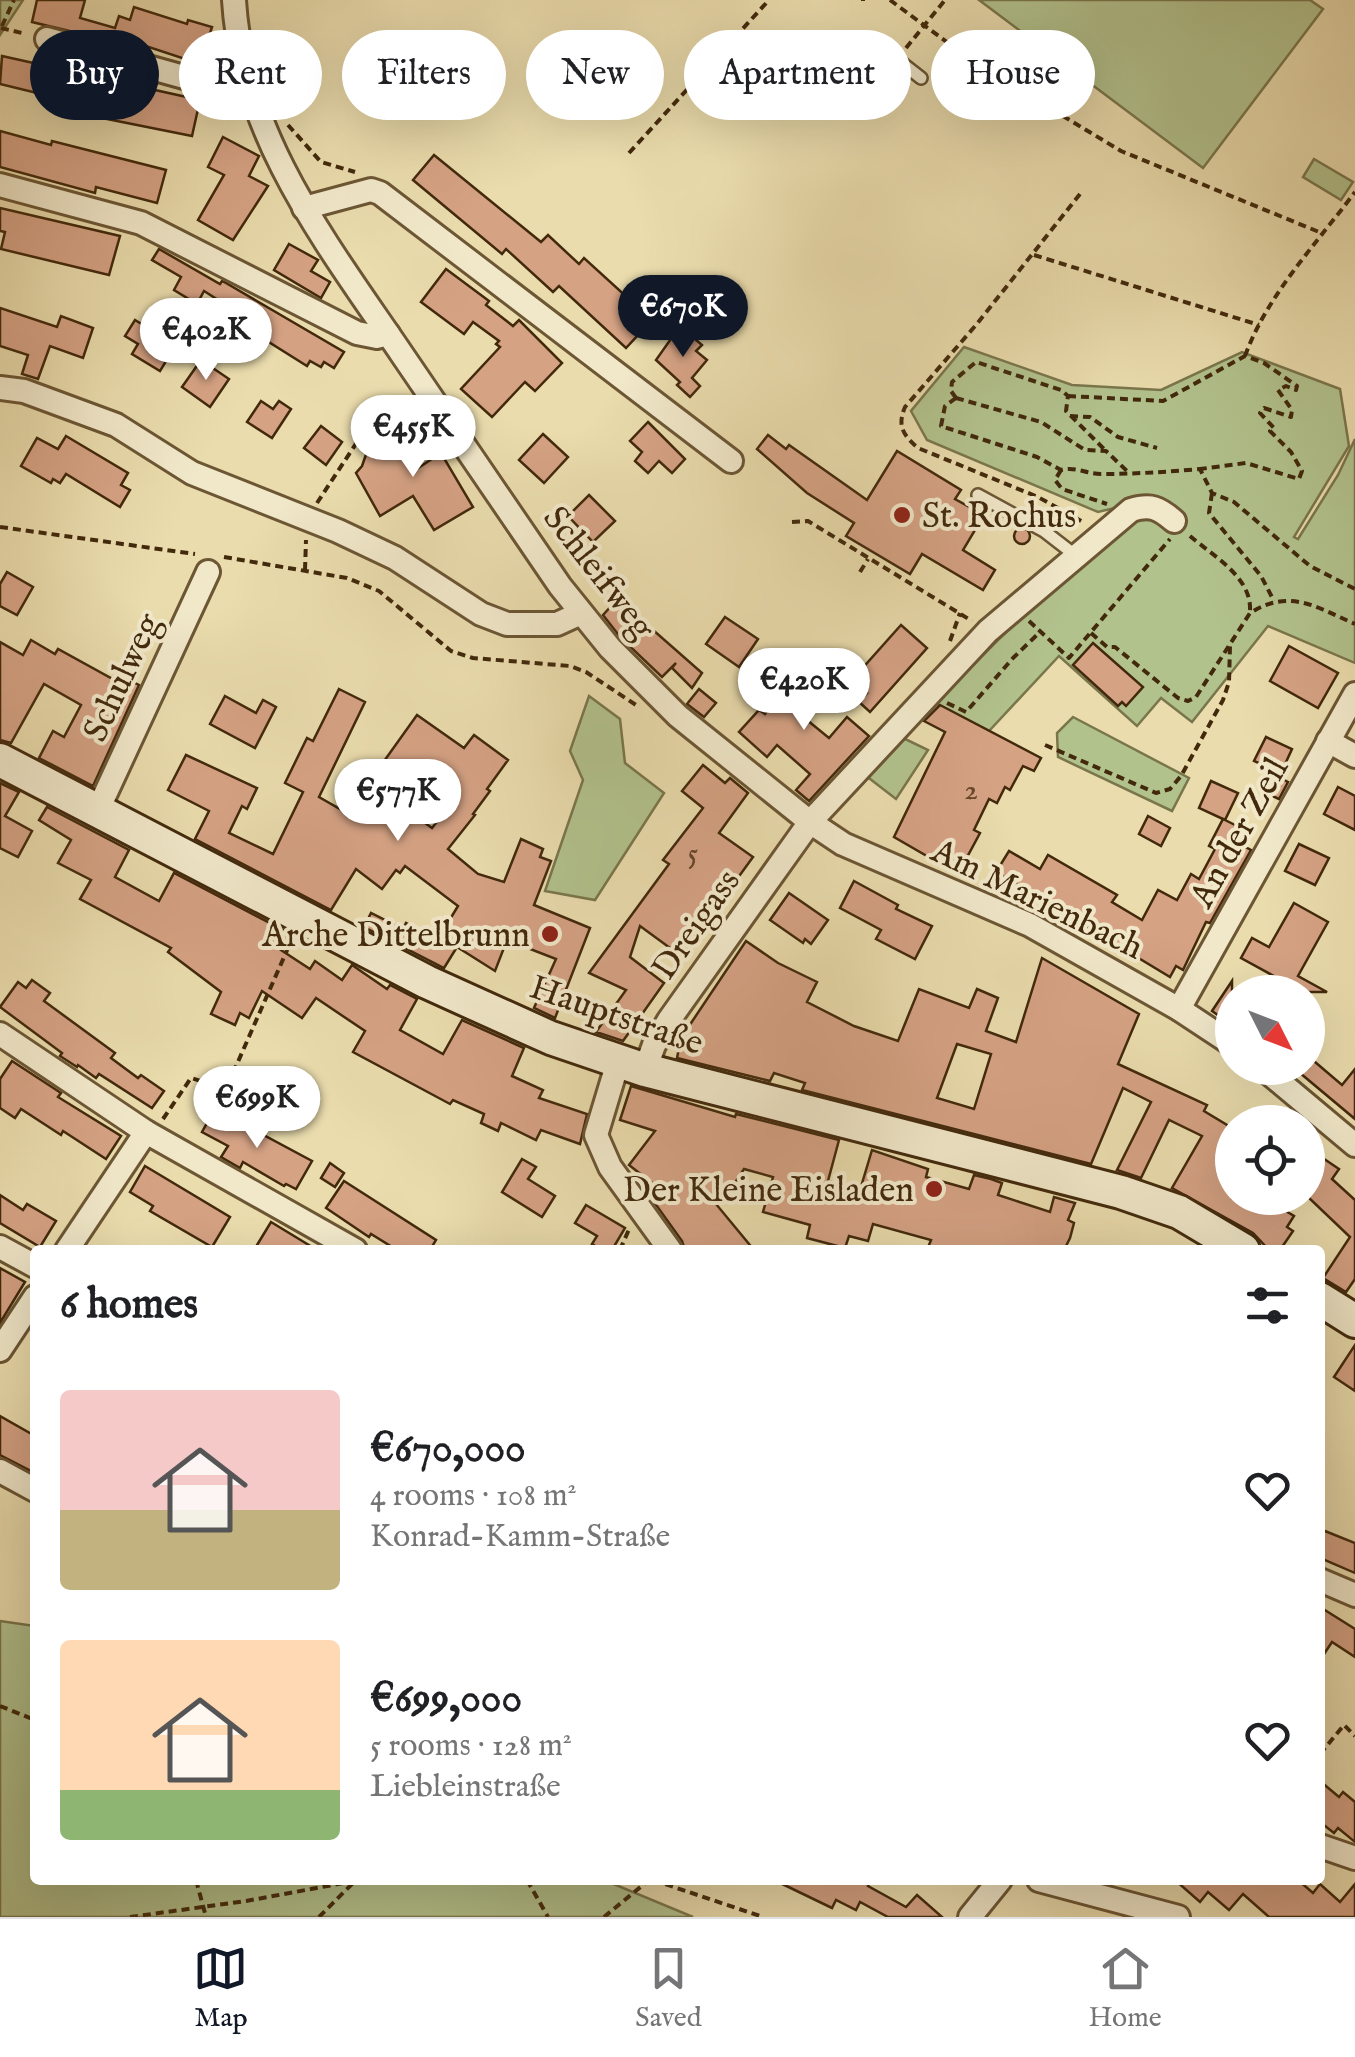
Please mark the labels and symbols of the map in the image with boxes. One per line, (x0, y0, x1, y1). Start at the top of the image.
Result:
pin: €670K (613, 275, 753, 360)
pin: €402K (136, 298, 276, 383)
pin: €455K (343, 395, 483, 480)
place label: St. Rochus (922, 495, 1076, 540)
street label: Schleifweg (532, 498, 665, 650)
marker: St. Rochus (891, 504, 913, 526)
street label: Schulweg (74, 606, 173, 749)
pin: €420K (734, 648, 874, 733)
street label: An der Zeil (1180, 750, 1300, 917)
pin: €577K (328, 759, 468, 844)
house number: 2 (964, 772, 978, 810)
street label: Am Marienbach (923, 829, 1151, 971)
house number: 5 (688, 836, 699, 874)
street label: Dreigass (643, 861, 751, 990)
place label: Arche Dittelbrunn (261, 914, 530, 959)
marker: Arche Dittelbrunn (539, 923, 561, 945)
street label: Hauptstraße (523, 966, 709, 1067)
north arrow (1215, 975, 1325, 1085)
pin: €699K (187, 1066, 327, 1151)
place label: Der Kleine Eisladen (623, 1169, 914, 1214)
marker: Der Kleine Eisladen (923, 1178, 945, 1200)

